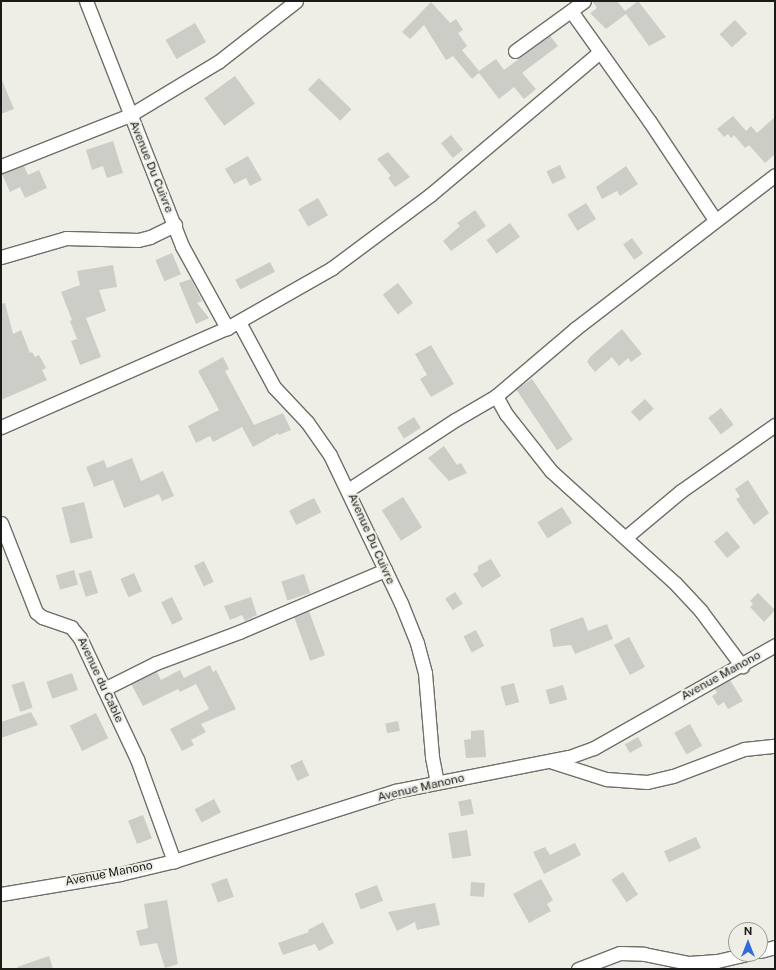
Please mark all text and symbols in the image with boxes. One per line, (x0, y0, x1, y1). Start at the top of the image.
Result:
street label: Avenue Du Cuivre (126, 119, 176, 215)
street label: Avenue Du Cuivre (344, 491, 398, 587)
street label: Avenue du Cable (74, 635, 126, 725)
street label: Avenue Manono (679, 648, 763, 704)
street label: Avenue Manono (376, 771, 466, 805)
street label: Avenue Manono (64, 858, 154, 890)
north arrow (728, 922, 768, 962)
text: N (744, 925, 752, 937)

